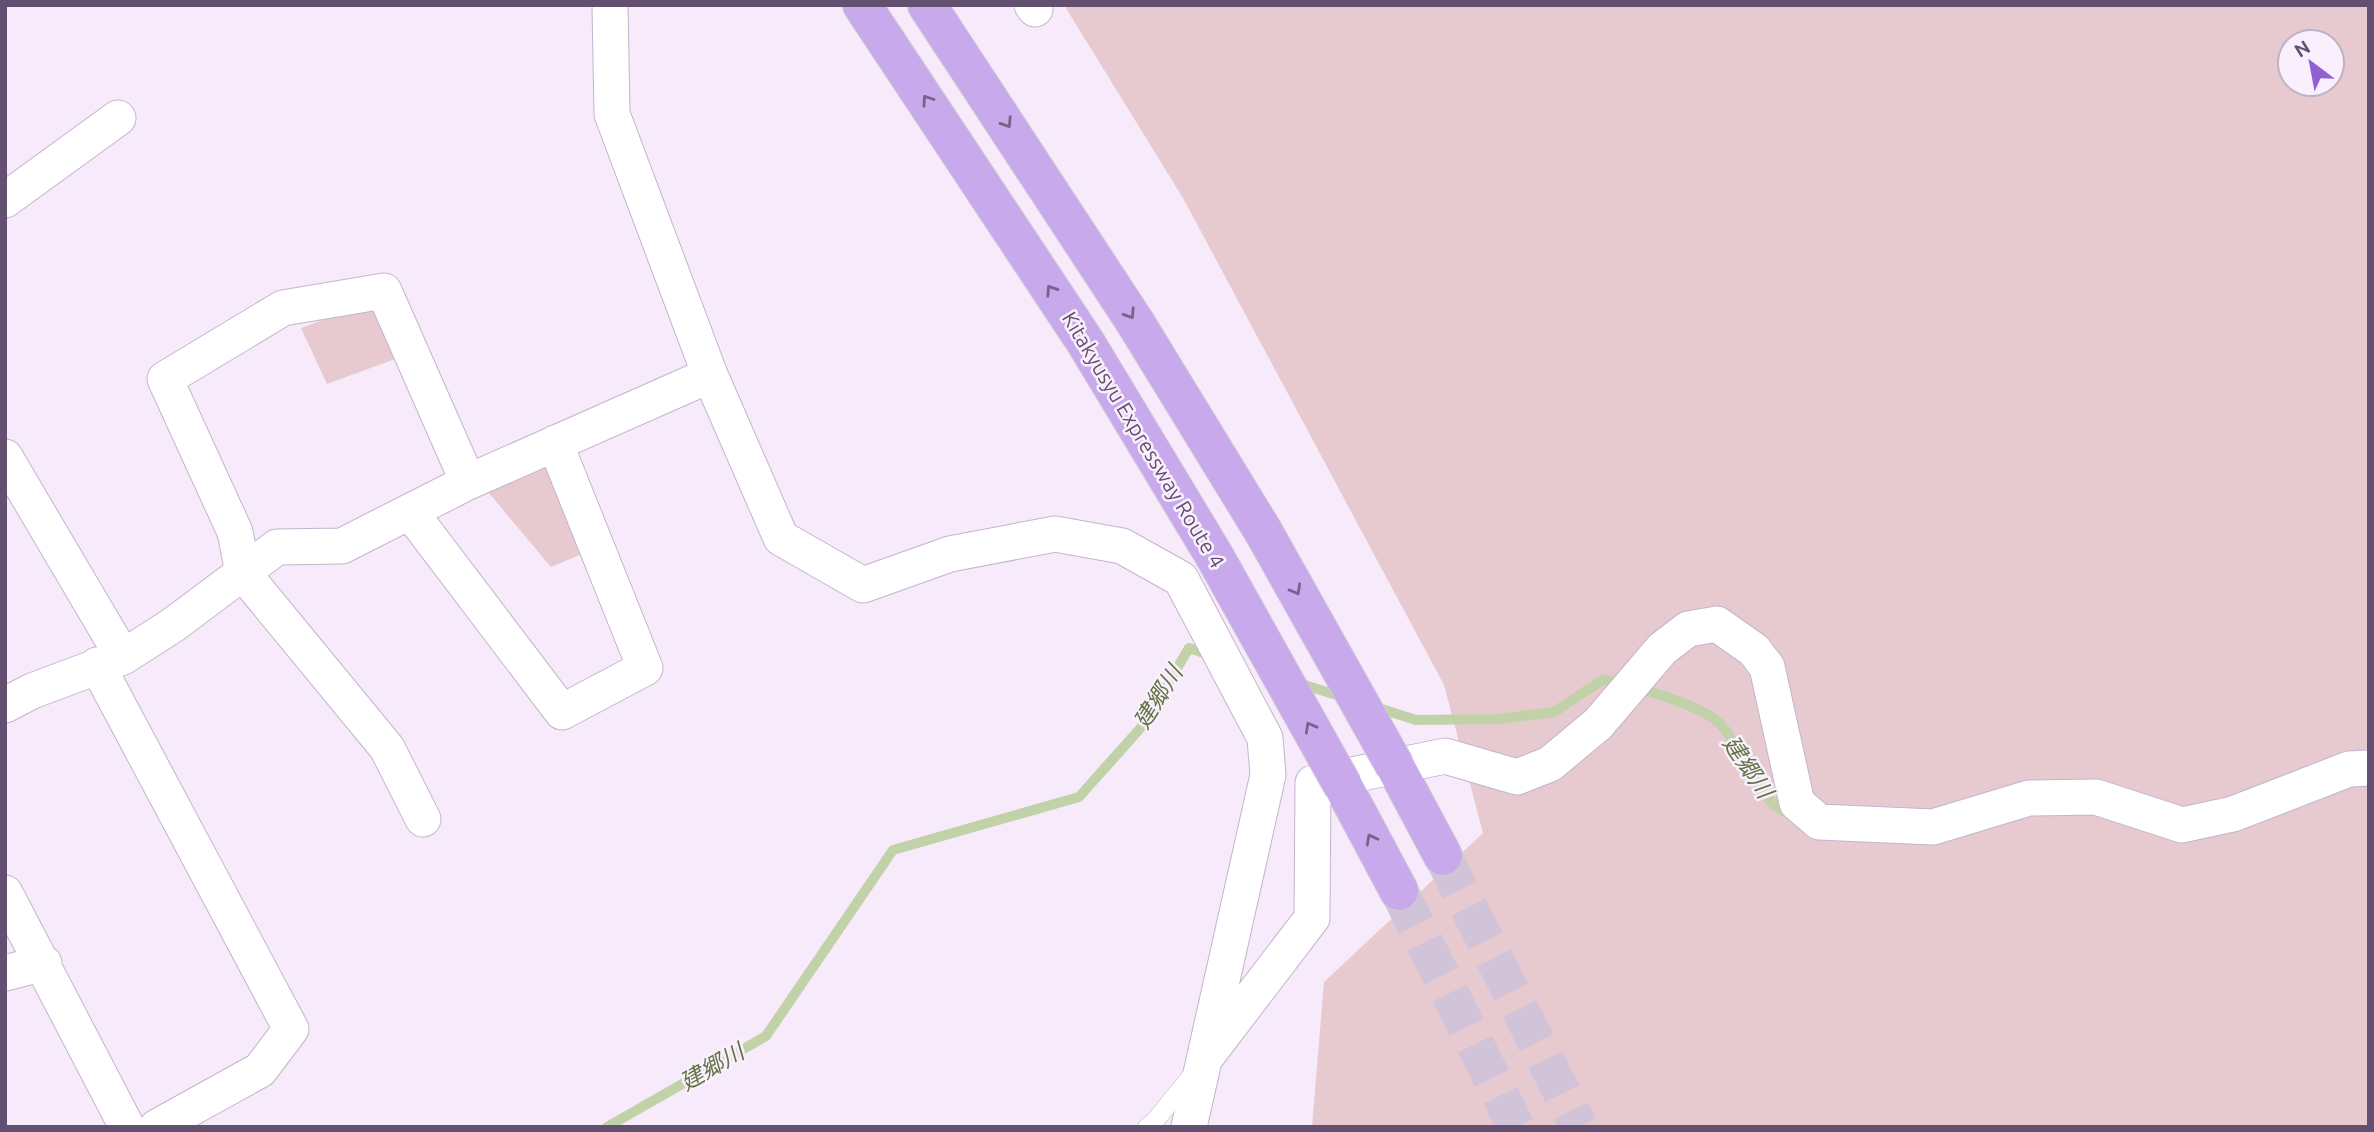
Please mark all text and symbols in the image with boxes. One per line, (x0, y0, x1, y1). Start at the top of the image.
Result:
north arrow (2276, 28, 2346, 98)
text: N (2290, 35, 2314, 62)
one-way arrow (923, 95, 935, 108)
one-way arrow (998, 115, 1011, 128)
one-way arrow (1047, 285, 1060, 298)
one-way arrow (1122, 306, 1134, 319)
street label: Kitakyusyu Expressway Route 4 (1058, 307, 1230, 572)
one-way arrow (1288, 583, 1301, 596)
water label: 建郷川 (1129, 658, 1188, 733)
one-way arrow (1305, 721, 1318, 734)
water label: 建郷川 (1719, 731, 1780, 805)
one-way arrow (1366, 833, 1379, 846)
water label: 建郷川 (676, 1037, 750, 1095)

